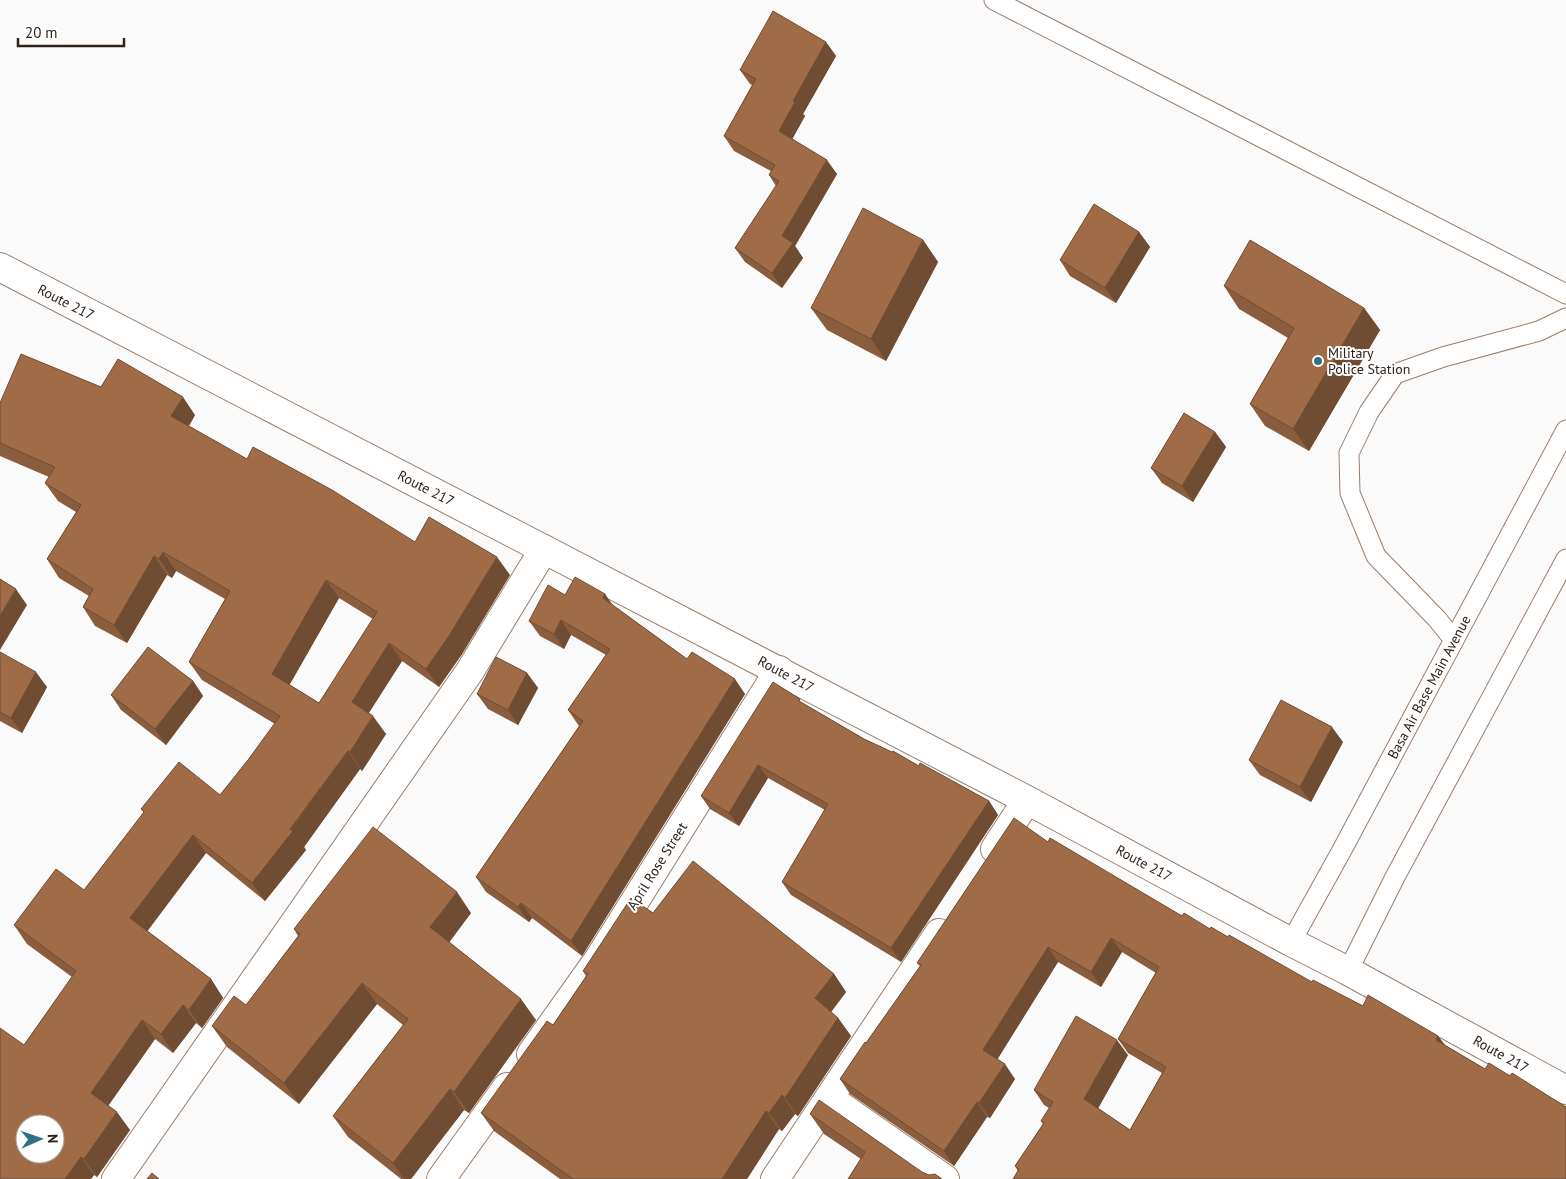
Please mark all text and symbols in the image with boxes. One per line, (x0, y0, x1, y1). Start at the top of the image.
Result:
scale bar (18, 15, 124, 47)
text: 20 m (25, 23, 58, 42)
street label: Route 217 (35, 280, 97, 324)
place label: Military Police Station (1328, 344, 1410, 378)
marker: Military Police Station (1312, 355, 1324, 367)
street label: Route 217 (395, 466, 457, 510)
street label: Basa Air Base Main Avenue (1383, 612, 1475, 762)
street label: Route 217 (755, 652, 817, 696)
street label: April Rose Street (623, 819, 691, 913)
street label: Route 217 (1113, 841, 1175, 885)
street label: Route 217 (1470, 1031, 1532, 1077)
north arrow (15, 1114, 65, 1164)
text: N (44, 1134, 62, 1143)

